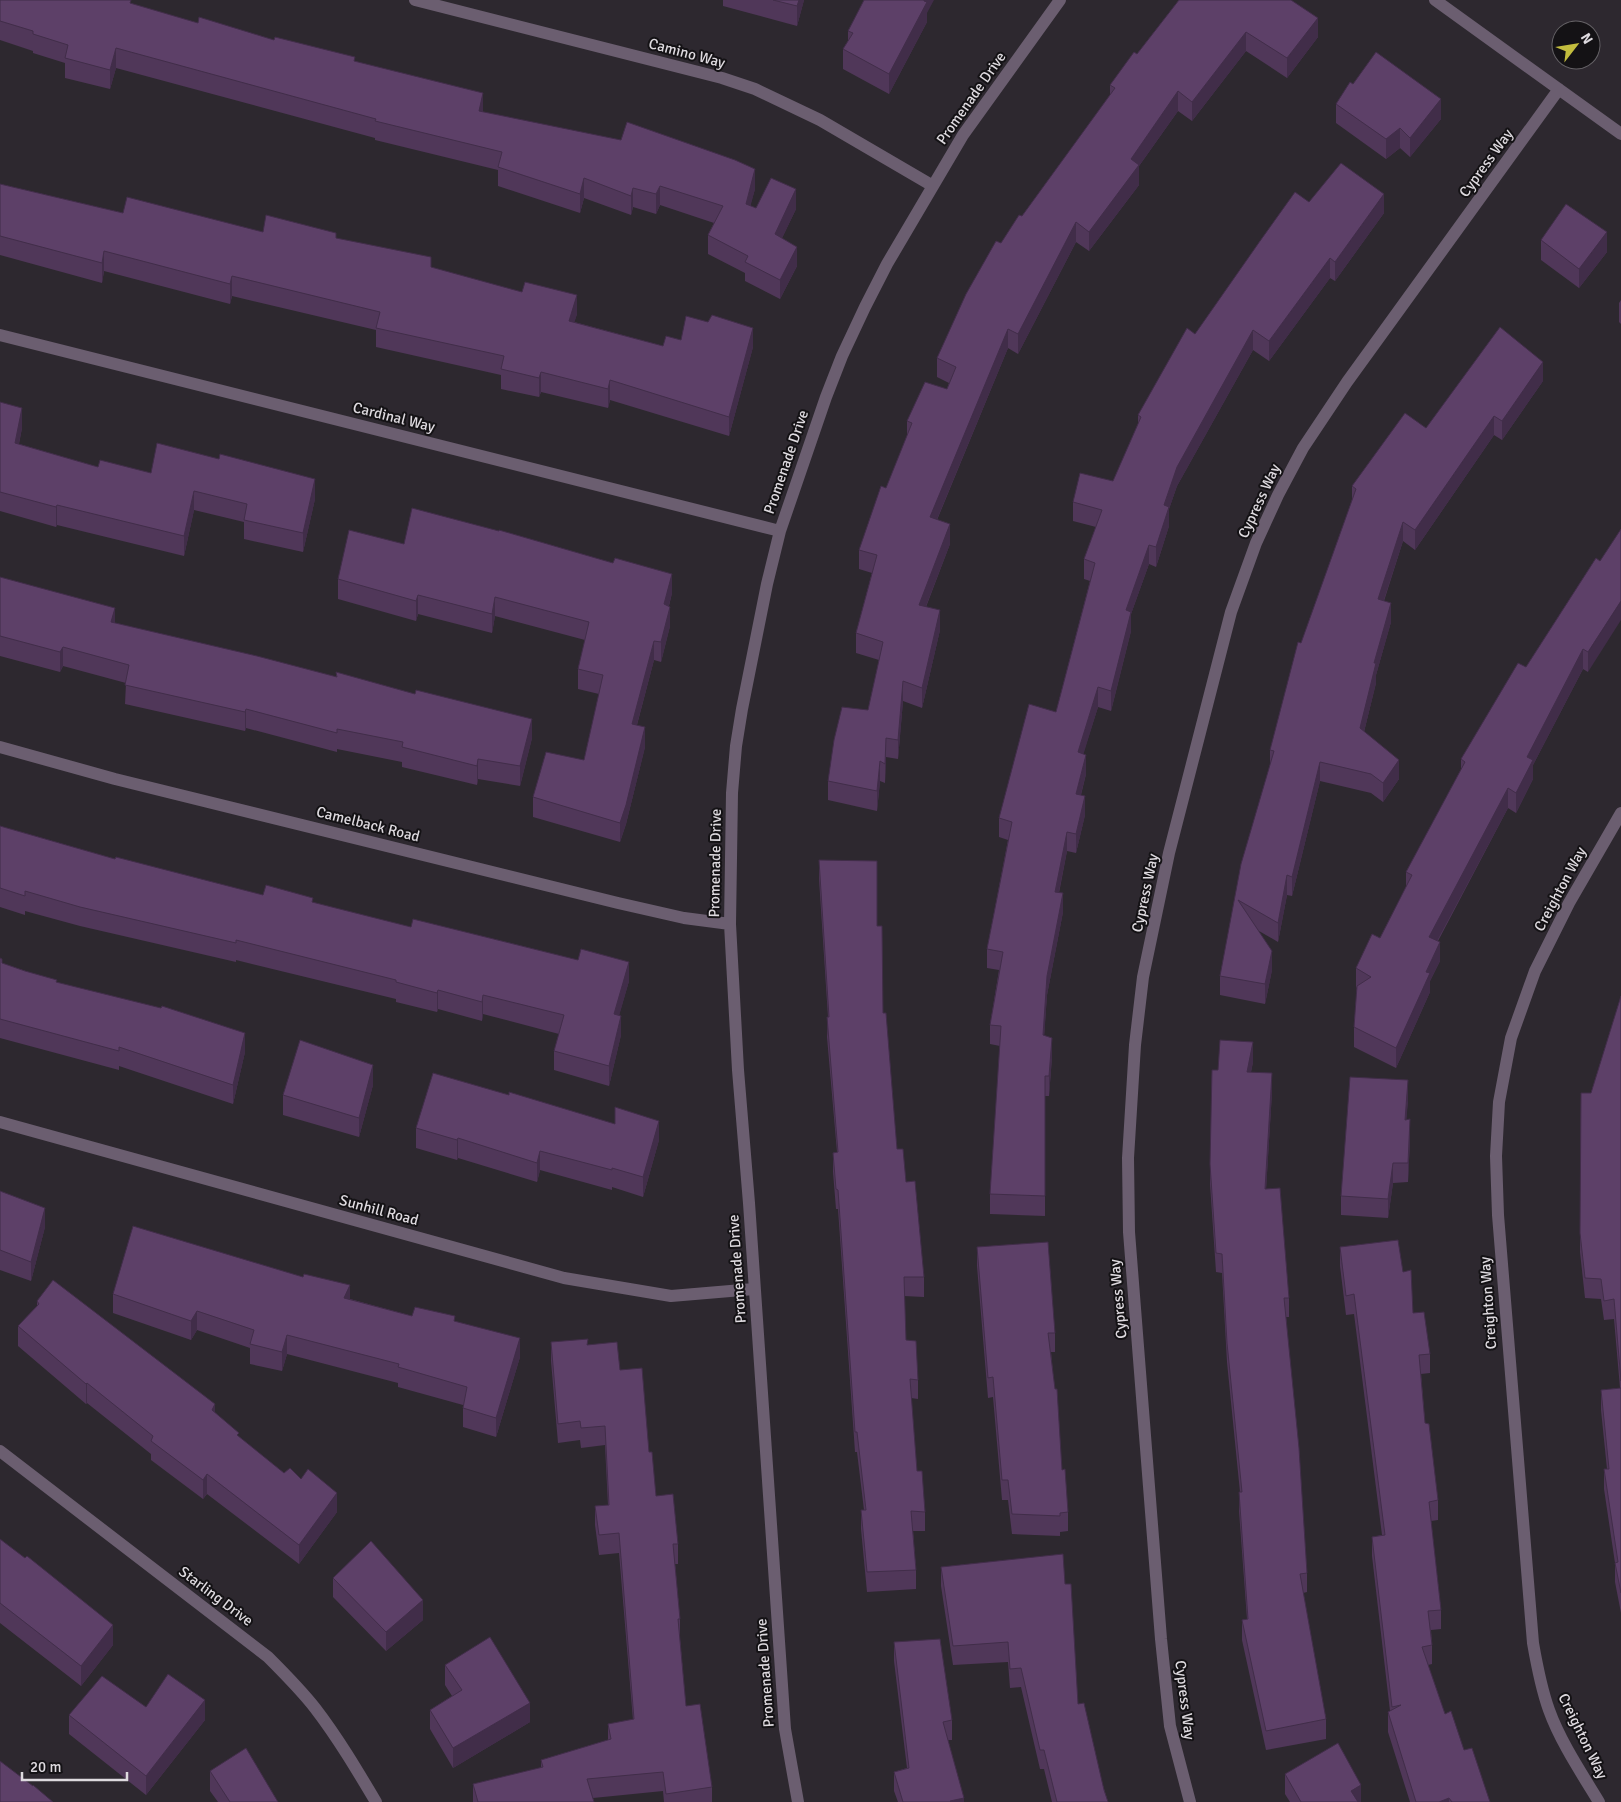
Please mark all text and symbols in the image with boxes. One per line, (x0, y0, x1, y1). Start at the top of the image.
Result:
north arrow (1551, 20, 1601, 70)
text: N (1577, 30, 1597, 47)
street label: Camino Way (647, 34, 727, 72)
street label: Promenade Drive (932, 48, 1010, 148)
street label: Cypress Way (1455, 125, 1517, 201)
street label: Cardinal Way (351, 398, 437, 436)
street label: Promenade Drive (760, 408, 812, 516)
street label: Cypress Way (1234, 461, 1284, 541)
street label: Camelback Road (314, 802, 422, 846)
street label: Promenade Drive (705, 808, 725, 918)
street label: Creighton Way (1530, 844, 1590, 934)
street label: Cypress Way (1128, 852, 1162, 934)
street label: Sunhill Road (338, 1191, 420, 1229)
street label: Promenade Drive (724, 1214, 750, 1324)
street label: Creighton Way (1476, 1256, 1500, 1350)
street label: Cypress Way (1106, 1258, 1130, 1340)
street label: Starling Drive (175, 1562, 257, 1630)
street label: Promenade Drive (752, 1618, 778, 1728)
street label: Cypress Way (1171, 1659, 1199, 1741)
street label: Creighton Way (1555, 1690, 1611, 1782)
scale bar (22, 1750, 128, 1782)
text: 20 m (30, 1758, 61, 1776)

